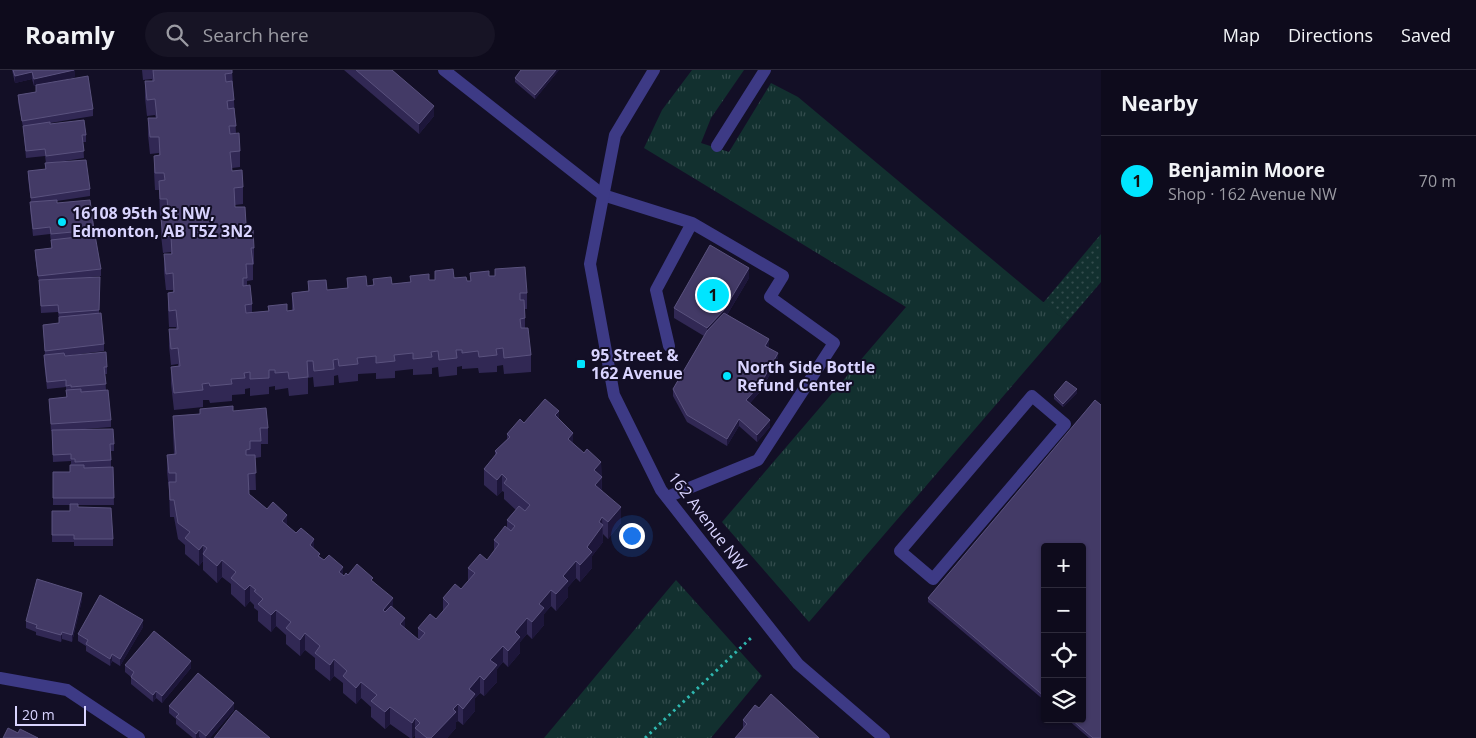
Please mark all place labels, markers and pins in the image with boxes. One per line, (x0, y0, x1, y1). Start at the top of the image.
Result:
place label: 16108 95th St NW, Edmonton, AB T5Z 3N2 (72, 202, 252, 242)
marker: 16108 95th St NW, Edmonton, AB T5Z 3N2 (56, 216, 68, 228)
pin: 1 (697, 276, 729, 314)
place label: 95 Street & 162 Avenue (591, 344, 683, 384)
place label: North Side Bottle Refund Center (737, 356, 875, 396)
marker: 95 Street & 162 Avenue (575, 358, 587, 370)
marker: North Side Bottle Refund Center (721, 370, 733, 382)

